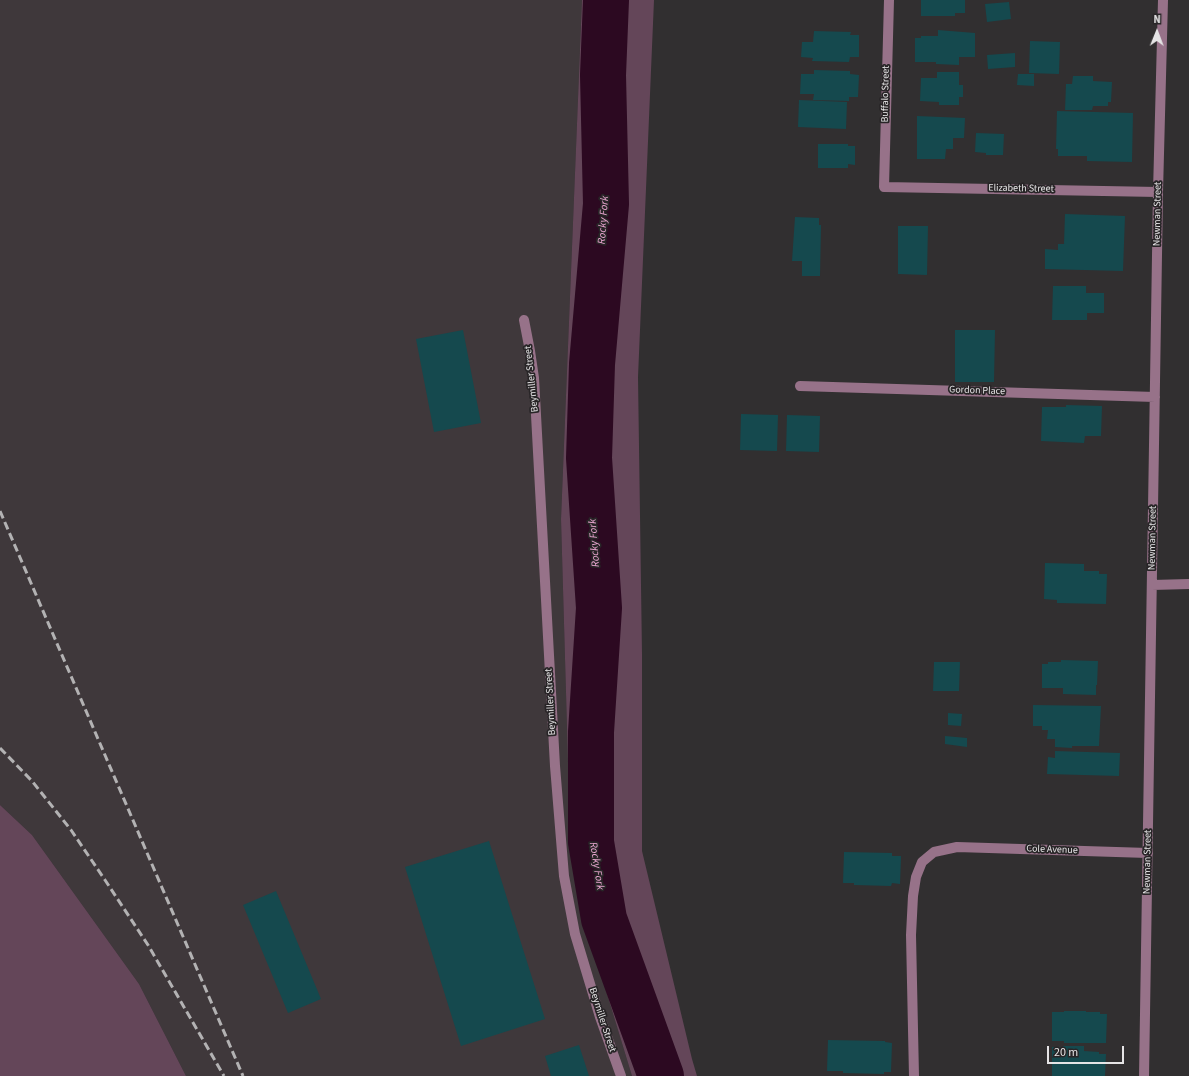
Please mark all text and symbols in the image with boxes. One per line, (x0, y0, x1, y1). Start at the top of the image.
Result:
north arrow (1137, 12, 1177, 52)
text: N (1153, 12, 1161, 27)
street label: Buffalo Street (880, 65, 892, 123)
street label: Elizabeth Street (988, 182, 1054, 196)
street label: Newman Street (1151, 182, 1165, 246)
water label: Rocky Fork (596, 195, 612, 245)
street label: Beymiller Street (523, 345, 541, 413)
street label: Gordon Place (949, 384, 1005, 398)
street label: Newman Street (1146, 506, 1160, 570)
water label: Rocky Fork (587, 518, 603, 568)
street label: Beymiller Street (543, 668, 559, 736)
street label: Newman Street (1141, 830, 1155, 894)
water label: Rocky Fork (586, 841, 606, 891)
street label: Cole Avenue (1026, 843, 1078, 857)
street label: Beymiller Street (586, 986, 618, 1054)
scale bar (1049, 1038, 1126, 1064)
text: 20 m (1054, 1044, 1078, 1061)

